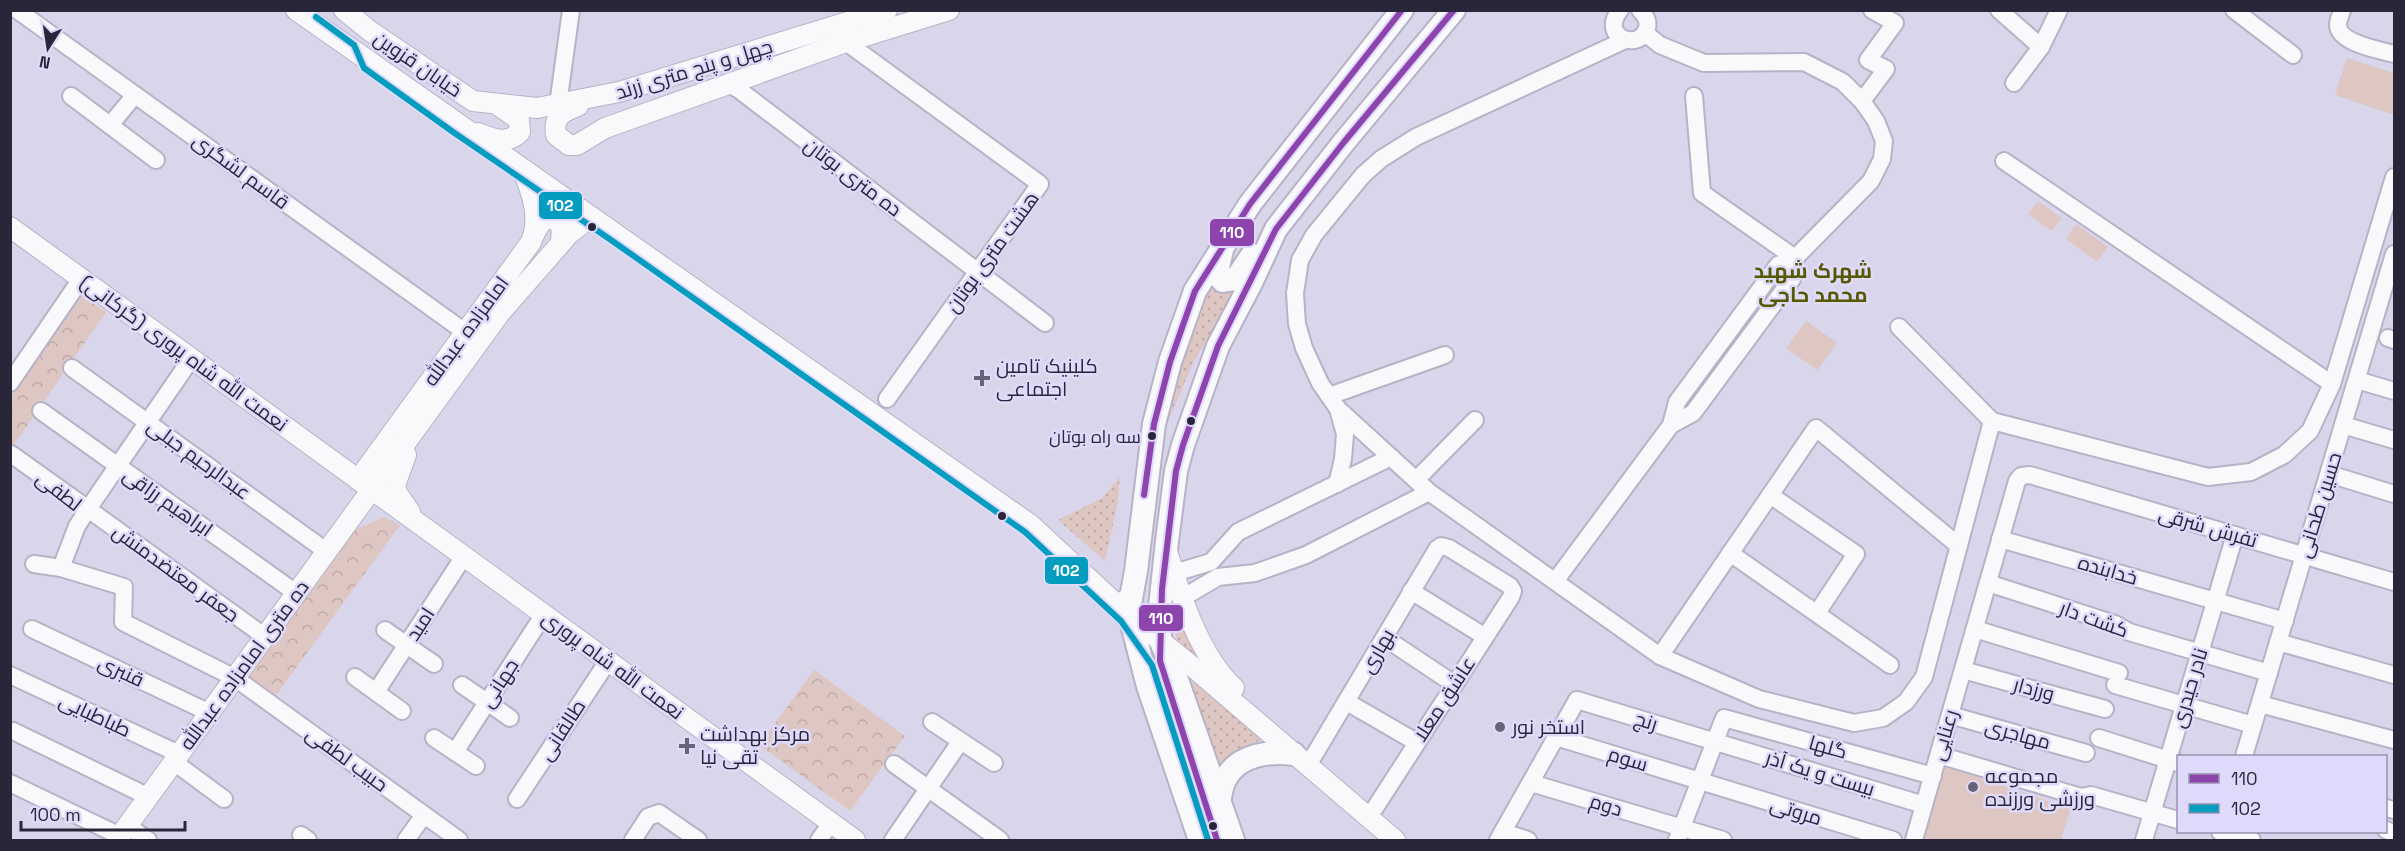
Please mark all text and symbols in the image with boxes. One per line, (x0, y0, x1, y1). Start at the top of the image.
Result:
north arrow (18, 18, 78, 78)
street label: خیابان قزوین (369, 25, 467, 103)
street label: چهل و پنج متری زرند (612, 33, 776, 106)
text: N (38, 51, 52, 74)
street label: قاسم لشگری (187, 127, 295, 216)
street label: ده متری بوتان (799, 132, 907, 222)
street label: هشت متری بوتان (939, 186, 1045, 318)
line badge: 102 (538, 191, 583, 220)
text: 102 (546, 195, 574, 216)
line badge: 110 (1209, 218, 1255, 247)
unlabelled marker (586, 221, 598, 233)
text: 110 (1220, 222, 1244, 243)
district label: شهرک شهید محمد حاجی (1754, 257, 1872, 308)
street label: نعمت الله شاه پروری (گرکانی) (75, 269, 293, 437)
street label: امامزاده عبدالله (417, 271, 515, 391)
place label: کلینیک تامین اجتماعی (996, 353, 1098, 402)
marker: کلینیک تامین اجتماعی (973, 369, 991, 387)
street label: عبدالرحیم جبلی (142, 413, 256, 506)
unlabelled marker (1185, 415, 1197, 427)
place label: سه راه بوتان (1049, 425, 1141, 448)
marker: سه راه بوتان (1146, 430, 1158, 442)
street label: حسین طحانی (2291, 449, 2347, 561)
street label: ابراهیم رزاقی (117, 462, 218, 543)
street label: لطفی (31, 465, 87, 517)
street label: تفرش شرقی (2156, 501, 2261, 554)
unlabelled marker (996, 510, 1008, 522)
street label: جعفر معتضدمنش (107, 518, 245, 628)
street label: خدابنده (2075, 549, 2141, 591)
line badge: 102 (1044, 556, 1089, 585)
text: 102 (1052, 560, 1080, 581)
street label: ده متری امامزاده عبدالله (174, 575, 314, 755)
street label: کشت دار (2055, 594, 2132, 643)
street label: امید (400, 602, 440, 646)
line badge: 110 (1138, 604, 1184, 632)
street label: نعمت الله شاه پروری (537, 605, 689, 725)
text: 110 (1149, 608, 1173, 629)
street label: بهاری (1354, 624, 1400, 678)
street label: نادر حیدری (2165, 645, 2213, 731)
street label: قنبری (94, 649, 148, 693)
street label: عاشق معلا (1407, 652, 1481, 746)
street label: جهانی (474, 654, 524, 712)
street label: ورزدار (2010, 671, 2058, 707)
street label: طباطبایی (55, 687, 135, 743)
street label: طالقانی (533, 694, 591, 766)
street label: رنج (1631, 705, 1661, 738)
street label: رعنایی (1924, 706, 1964, 764)
street label: مهاجری (1982, 713, 2054, 755)
place label: استخر نور (1511, 714, 1585, 740)
street label: حبیب لطفی (301, 720, 393, 798)
marker: استخر نور (1493, 720, 1507, 734)
place label: مرکز بهداشت تقی نیا (700, 721, 810, 770)
street label: گلها (1806, 729, 1850, 765)
marker: مرکز بهداشت تقی نیا (678, 737, 696, 755)
street label: سوم (1604, 741, 1651, 778)
street label: بیست و یک آذر (1761, 744, 1878, 802)
legend (2177, 755, 2387, 833)
place label: مجموعه ورزشی ورزنده (1985, 763, 2095, 812)
text: 110 (2231, 767, 2258, 790)
marker: مجموعه ورزشی ورزنده (1966, 780, 1980, 794)
street label: دوم (1586, 788, 1626, 823)
street label: مروتی (1767, 791, 1825, 831)
scale bar (21, 794, 184, 832)
text: 102 (2231, 797, 2261, 820)
text: 100 m (30, 803, 81, 826)
unlabelled marker (1207, 820, 1219, 832)

